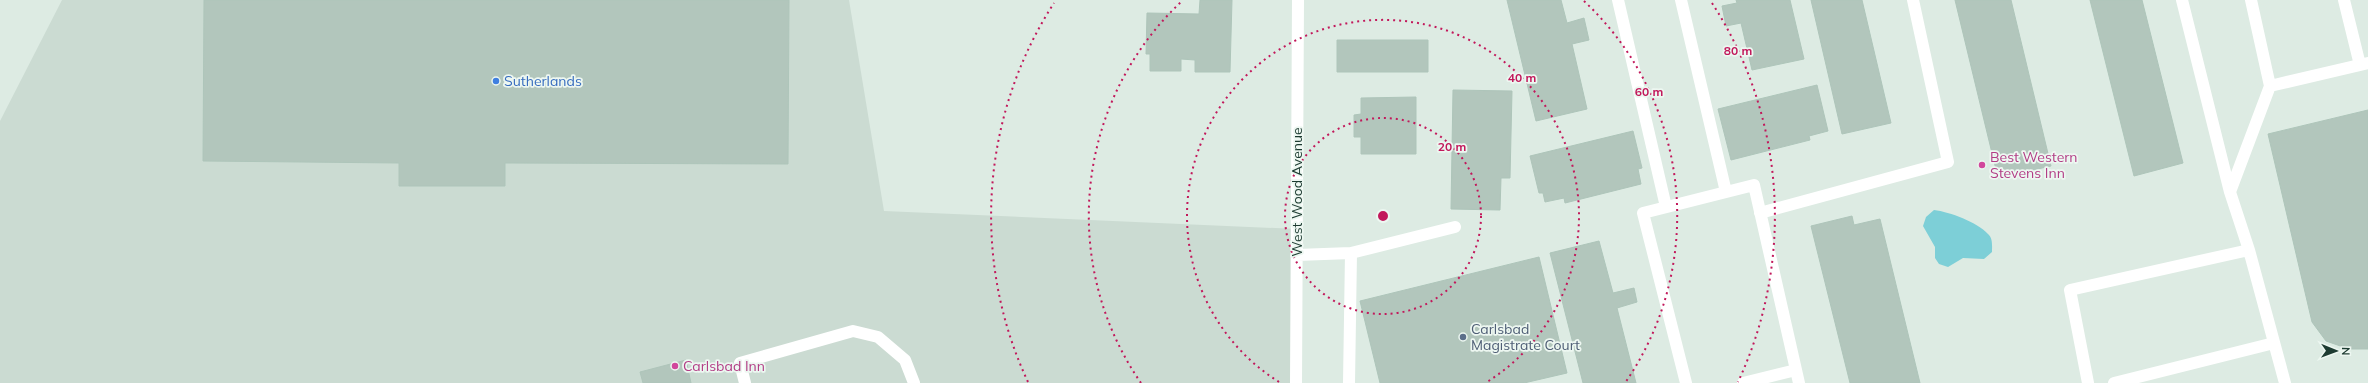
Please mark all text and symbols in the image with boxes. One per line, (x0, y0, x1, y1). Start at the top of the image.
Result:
text: 80 m (1724, 43, 1752, 58)
text: 40 m (1508, 70, 1536, 85)
place label: Sutherlands (504, 72, 582, 90)
marker: Sutherlands (491, 76, 501, 86)
text: 60 m (1635, 84, 1663, 99)
street label: West Wood Avenue (1288, 127, 1306, 257)
text: 20 m (1438, 139, 1466, 154)
place label: Best Western Stevens Inn (1990, 148, 2078, 182)
marker: Best Western Stevens Inn (1977, 160, 1987, 170)
centre of rings (1376, 209, 1390, 223)
place label: Carlsbad Magistrate Court (1471, 320, 1580, 354)
north arrow (2316, 331, 2356, 371)
marker: Carlsbad Magistrate Court (1458, 332, 1468, 342)
text: N (2339, 347, 2353, 355)
place label: Carlsbad Inn (683, 357, 765, 375)
marker: Carlsbad Inn (670, 361, 680, 371)

